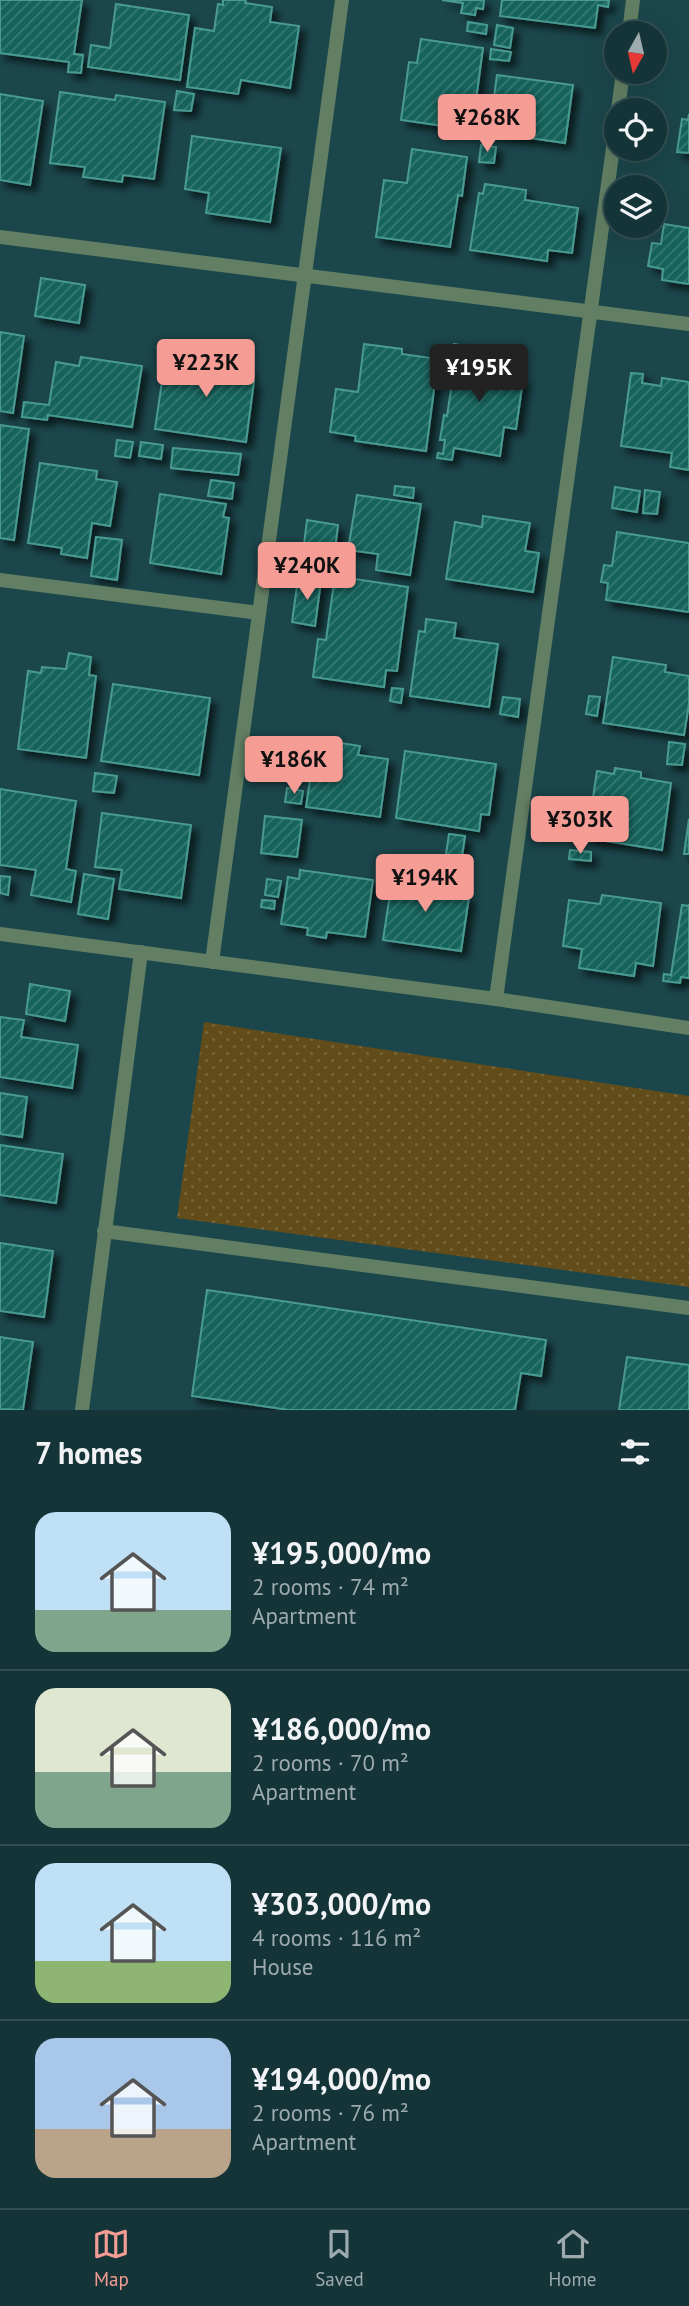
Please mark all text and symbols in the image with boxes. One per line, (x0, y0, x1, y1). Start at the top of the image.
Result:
north arrow (604, 21, 667, 84)
map controls (604, 21, 667, 238)
pin: ¥268K (438, 94, 536, 154)
button: locate (604, 98, 667, 161)
text: ¥268K (454, 102, 520, 131)
button: layers (604, 175, 667, 238)
pin: ¥223K (157, 340, 255, 399)
pin: ¥195K (430, 344, 528, 404)
text: ¥223K (173, 347, 239, 376)
text: ¥195K (446, 352, 512, 381)
pin: ¥240K (258, 542, 356, 602)
text: ¥240K (274, 550, 340, 579)
pin: ¥186K (245, 736, 343, 796)
text: ¥186K (261, 744, 327, 773)
pin: ¥303K (531, 796, 629, 856)
text: ¥303K (547, 804, 613, 833)
pin: ¥194K (376, 855, 474, 914)
text: ¥194K (392, 862, 458, 891)
text: 7 homes (35, 1433, 143, 1472)
icon: filters (616, 1433, 654, 1471)
text: ¥195,000/mo (252, 1533, 431, 1572)
icon: home (91, 1540, 175, 1624)
text: 2 rooms · 74 m² (252, 1572, 409, 1601)
text: Apartment (252, 1601, 356, 1630)
text: ¥186,000/mo (252, 1709, 431, 1748)
icon: home (91, 1716, 175, 1800)
text: 2 rooms · 70 m² (252, 1748, 409, 1777)
text: Apartment (252, 1777, 356, 1806)
text: ¥303,000/mo (252, 1884, 431, 1923)
icon: home (91, 1891, 175, 1975)
text: 4 rooms · 116 m² (252, 1923, 421, 1952)
text: House (252, 1952, 314, 1981)
text: ¥194,000/mo (252, 2059, 431, 2098)
icon: home (91, 2066, 175, 2150)
text: 2 rooms · 76 m² (252, 2098, 409, 2127)
text: Apartment (252, 2127, 356, 2156)
tab: Map (92, 2225, 130, 2291)
tab: Saved (315, 2225, 364, 2291)
tab: Home (548, 2225, 597, 2291)

